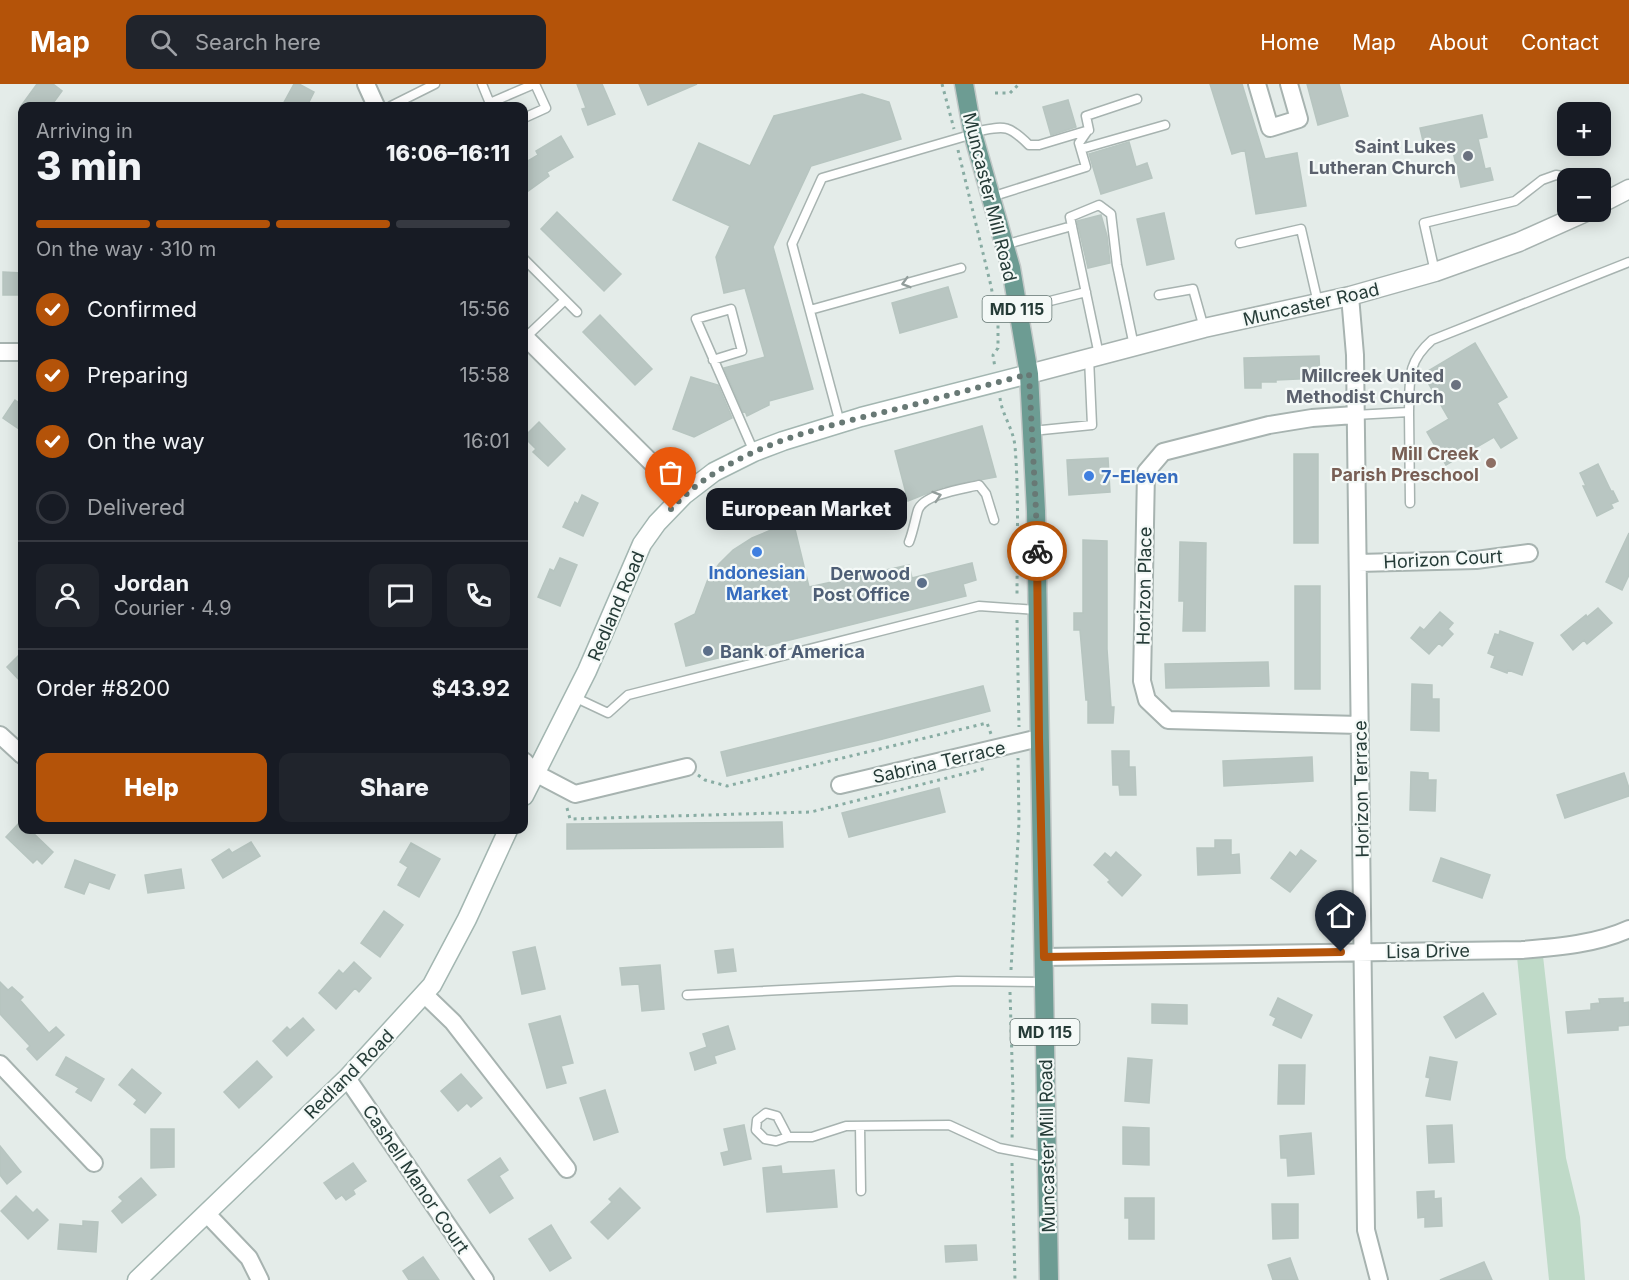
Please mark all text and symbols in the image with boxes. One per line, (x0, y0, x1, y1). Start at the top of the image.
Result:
search box (126, 15, 546, 69)
text: Map (30, 25, 90, 59)
icon: search (147, 26, 180, 59)
text: Search here (195, 29, 321, 55)
text: Home (1260, 30, 1319, 55)
text: Map (1352, 30, 1396, 55)
text: About (1429, 30, 1488, 55)
text: Contact (1521, 30, 1599, 55)
map controls (1557, 102, 1611, 222)
button: + (1557, 102, 1611, 156)
street label: Muncaster Mill Road (959, 110, 1021, 284)
text: Arriving in (36, 119, 133, 143)
place label: Saint Lukes Lutheran Church (1309, 136, 1456, 178)
text: 16:06–16:11 (386, 140, 510, 166)
text: 3 min (36, 142, 142, 189)
marker: Saint Lukes Lutheran Church (1461, 149, 1475, 163)
button: − (1557, 168, 1611, 222)
text: On the way · 310 m (36, 237, 216, 261)
one-way arrow (901, 276, 912, 288)
street label: Muncaster Road (1241, 278, 1381, 330)
icon: check (36, 293, 69, 326)
text: Confirmed (87, 296, 197, 322)
road number: MD 115 (982, 296, 1052, 322)
text: 15:56 (459, 297, 510, 321)
icon: check (36, 359, 69, 392)
text: Preparing (87, 362, 188, 388)
text: 15:58 (459, 363, 510, 387)
place label: Millcreek United Methodist Church (1286, 365, 1444, 407)
marker: Millcreek United Methodist Church (1449, 378, 1463, 392)
icon: check (36, 425, 69, 458)
text: On the way (87, 428, 205, 454)
text: 16:01 (463, 429, 510, 453)
place label: Mill Creek Parish Preschool (1331, 443, 1480, 485)
pin (645, 447, 696, 509)
icon: bag (654, 456, 687, 489)
marker: Mill Creek Parish Preschool (1484, 456, 1498, 470)
place label: 7-Eleven (1101, 466, 1179, 487)
marker: 7-Eleven (1082, 469, 1096, 483)
callout: European Market (707, 488, 908, 530)
one-way arrow (931, 491, 942, 504)
text: Delivered (87, 494, 185, 520)
text: European Market (722, 497, 891, 521)
courier (1007, 521, 1067, 581)
street label: Horizon Place (1132, 527, 1156, 645)
icon: bike (1021, 535, 1054, 568)
marker: Indonesian Market (750, 545, 764, 559)
street label: Horizon Court (1383, 545, 1503, 573)
street label: Redland Road (583, 548, 649, 664)
place label: Indonesian Market (708, 562, 806, 604)
place label: Derwood Post Office (813, 563, 910, 605)
button: person (36, 564, 99, 627)
button: chat (369, 564, 432, 627)
button: phone (447, 564, 510, 627)
text: Jordan (114, 570, 189, 596)
marker: Derwood Post Office (915, 576, 929, 590)
text: Courier · 4.9 (114, 596, 232, 620)
place label: Bank of America (720, 641, 865, 662)
marker: Bank of America (701, 644, 715, 658)
text: Order #8200 (36, 675, 170, 701)
text: $43.92 (432, 675, 510, 701)
street label: Horizon Terrace (1349, 720, 1373, 858)
street label: Sabrina Terrace (871, 737, 1007, 787)
button: Help (36, 753, 267, 822)
button: Share (279, 753, 510, 822)
pin (1315, 890, 1366, 952)
icon: home (1324, 899, 1357, 932)
street label: Lisa Drive (1386, 940, 1470, 962)
road number: MD 115 (1010, 1019, 1080, 1045)
street label: Redland Road (300, 1025, 398, 1123)
street label: Muncaster Mill Road (1035, 1059, 1059, 1233)
street label: Cashell Manor Court (358, 1101, 474, 1257)

